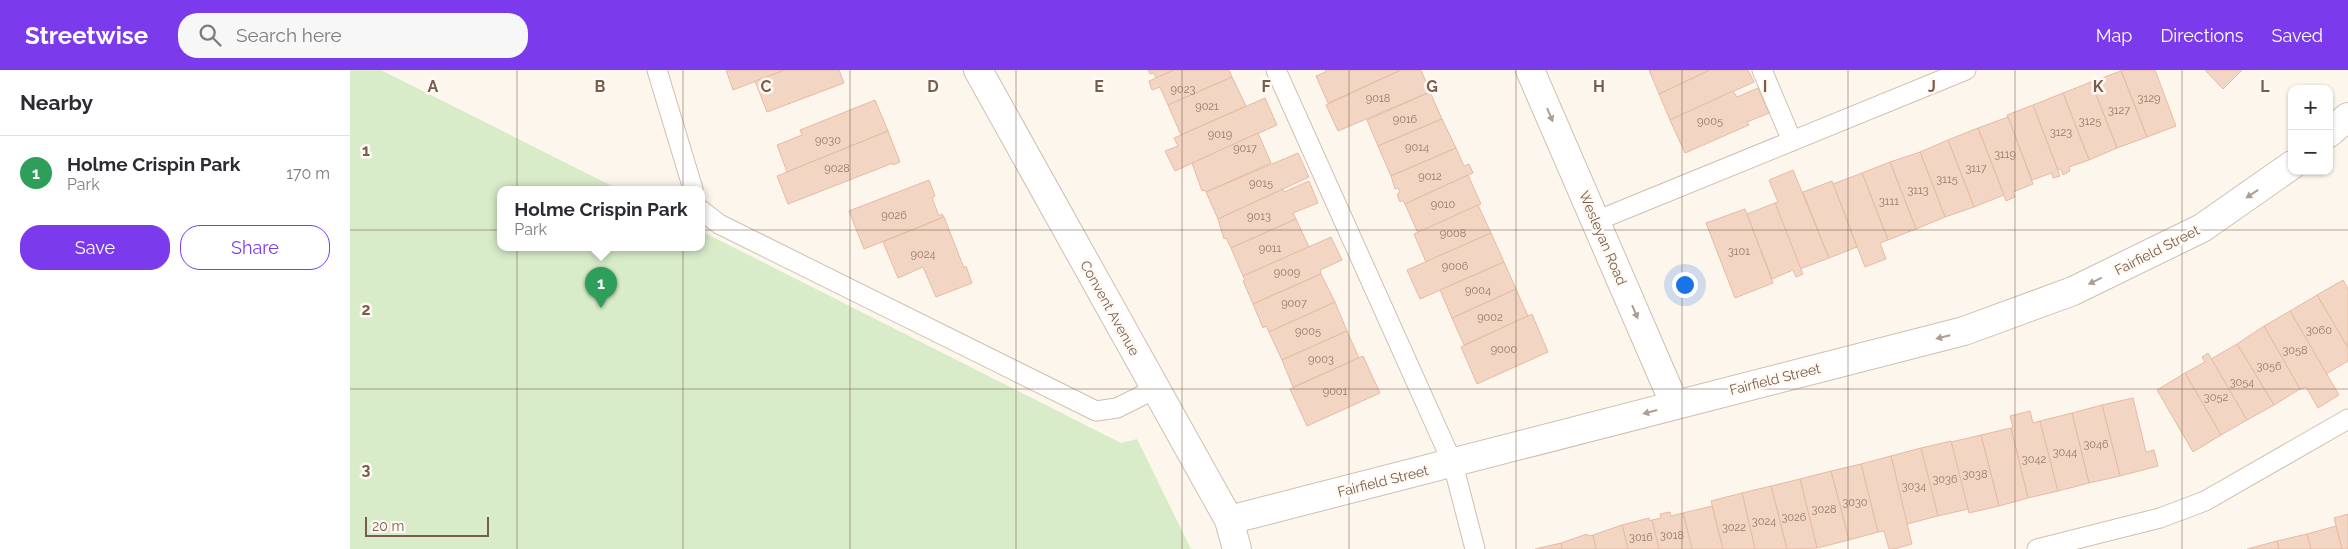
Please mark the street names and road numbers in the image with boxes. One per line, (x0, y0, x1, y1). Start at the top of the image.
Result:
street label: Wesleyan Road (1576, 188, 1630, 288)
street label: Fairfield Street (2112, 222, 2202, 278)
street label: Convent Avenue (1077, 258, 1143, 358)
street label: Fairfield Street (1728, 360, 1822, 398)
street label: Fairfield Street (1336, 462, 1430, 500)

